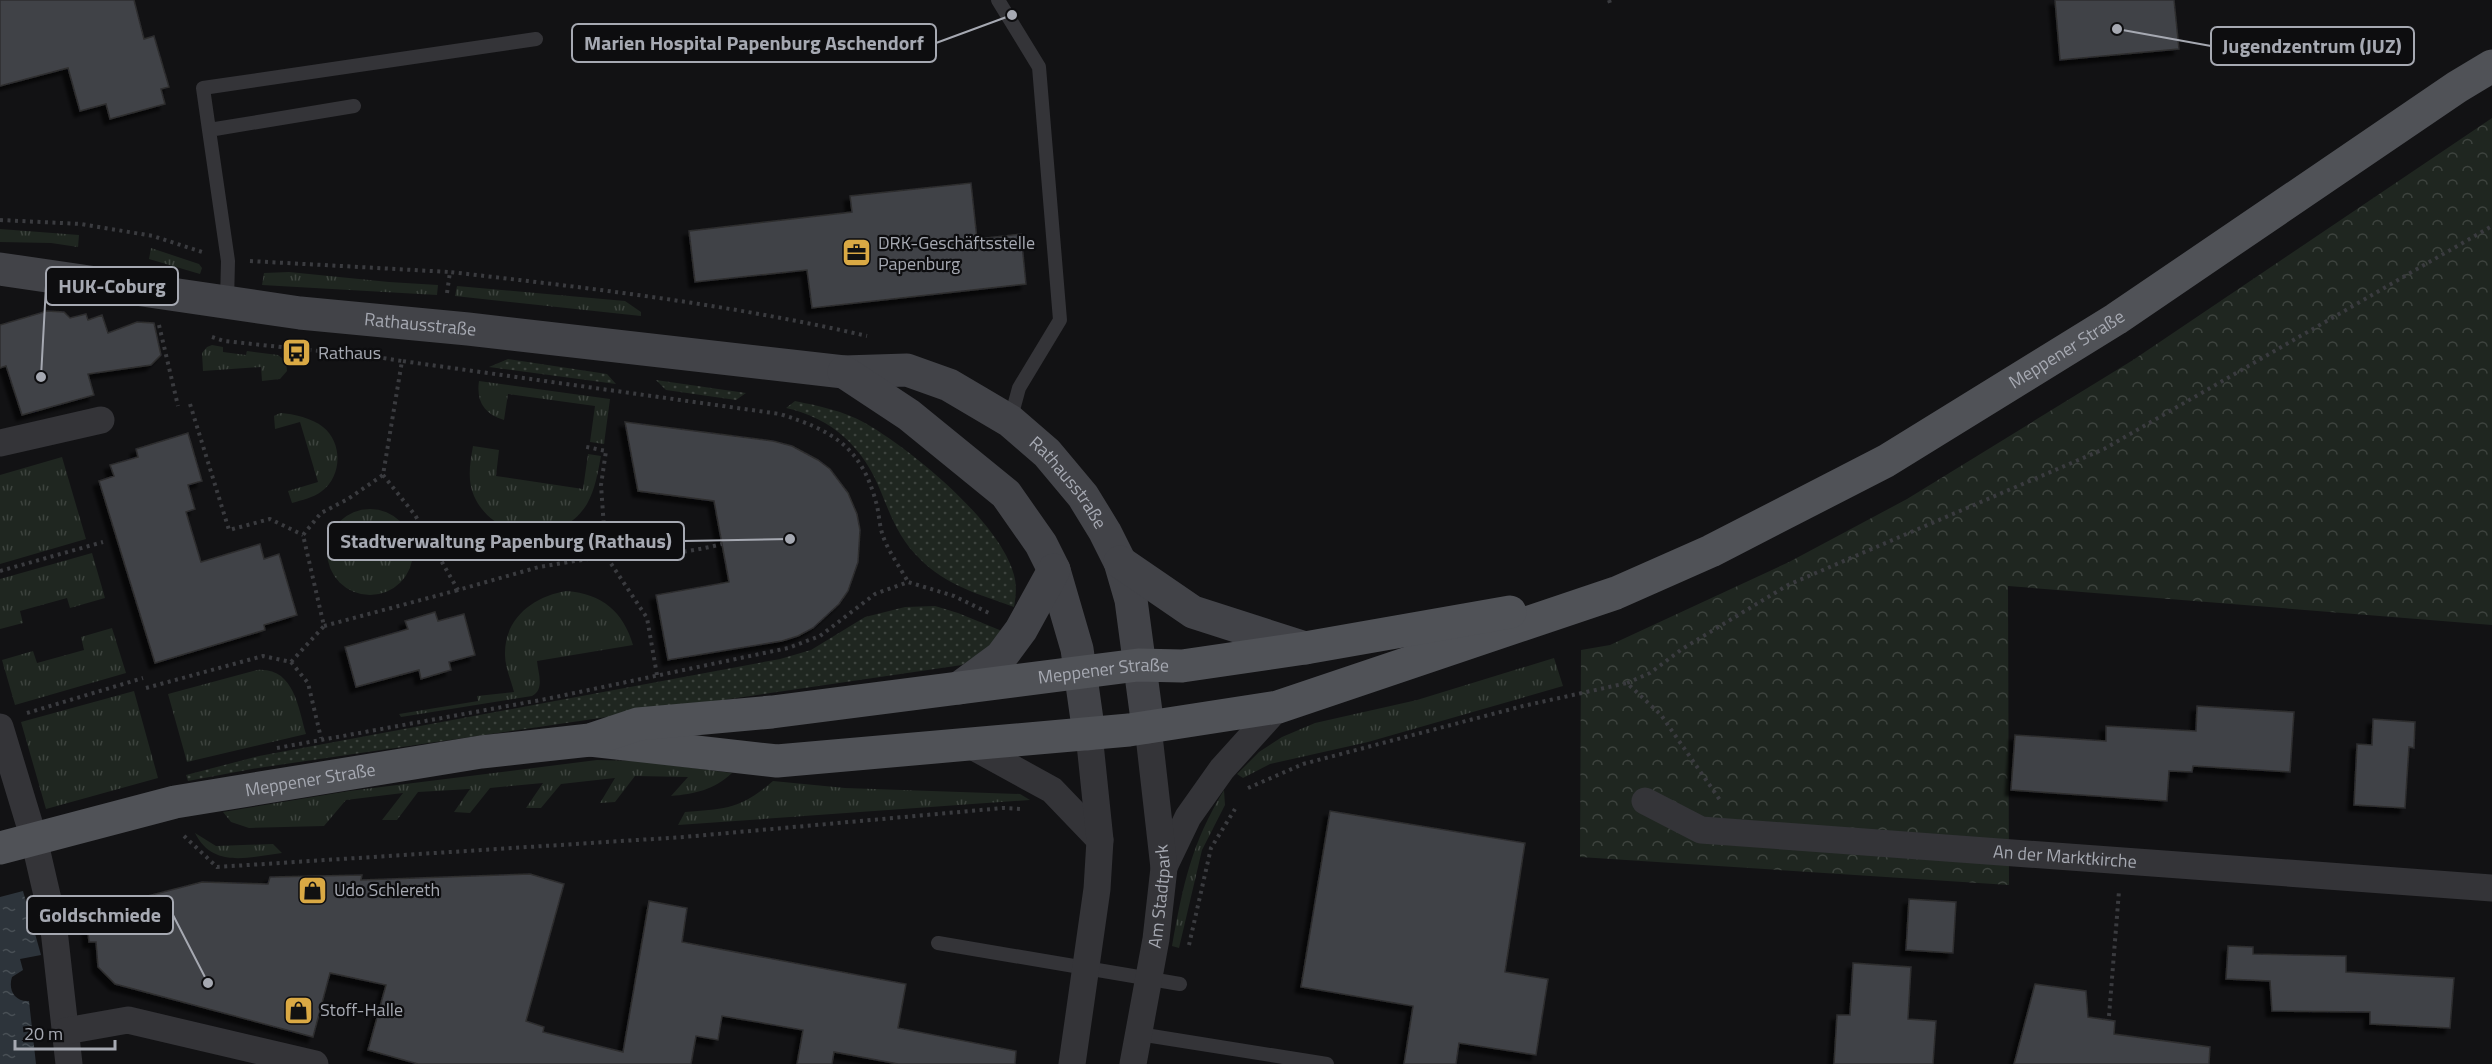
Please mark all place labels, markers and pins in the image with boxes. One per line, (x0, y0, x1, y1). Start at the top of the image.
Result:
callout: Marien Hospital Papenburg Aschendorf (572, 24, 936, 62)
callout: Jugendzentrum (JUZ) (2211, 27, 2414, 65)
place label: DRK-Geschäftsstelle Papenburg (878, 229, 1035, 277)
office icon: DRK-Geschäftsstelle Papenburg (841, 237, 873, 269)
callout: HUK-Coburg (46, 267, 178, 305)
bus stop icon: Rathaus (281, 337, 313, 369)
place label: Rathaus (318, 339, 381, 366)
callout: Stadtverwaltung Papenburg (Rathaus) (328, 522, 684, 560)
shop icon: Udo Schlereth (297, 874, 329, 906)
place label: Udo Schlereth (334, 876, 440, 903)
callout: Goldschmiede (27, 896, 173, 934)
shop icon: Stoff-Halle (283, 994, 315, 1026)
place label: Stoff-Halle (320, 996, 403, 1023)

